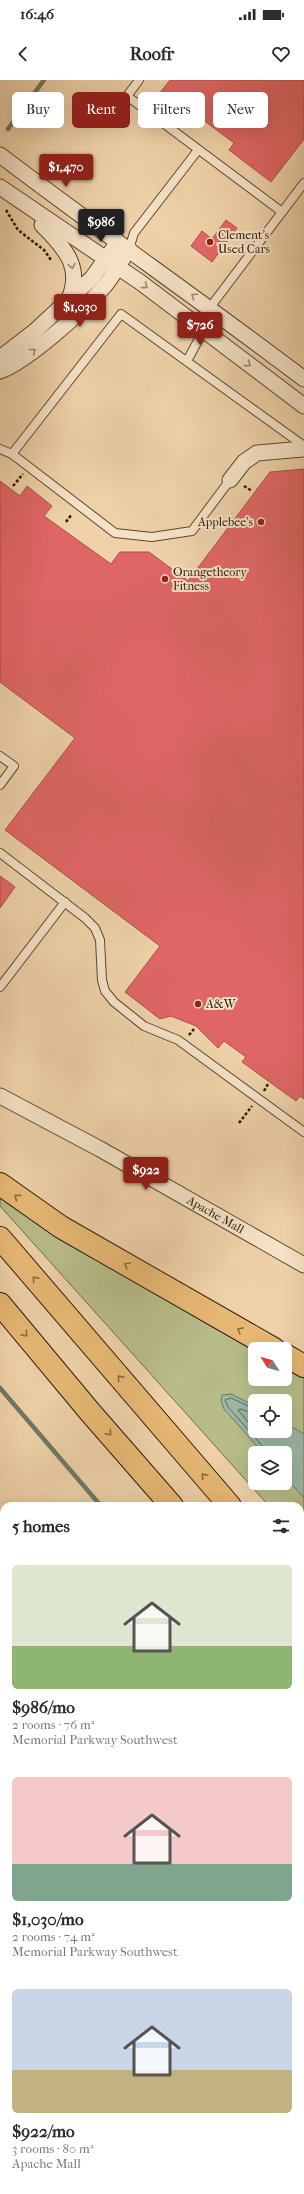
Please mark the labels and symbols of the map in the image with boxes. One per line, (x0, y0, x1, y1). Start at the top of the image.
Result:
pin: $1,470 (33, 154, 99, 188)
pin: $986 (77, 209, 125, 243)
place label: Clement's Used Cars (218, 228, 271, 256)
marker: Clement's Used Cars (205, 237, 215, 247)
one-way arrow (67, 263, 75, 269)
one-way arrow (140, 281, 147, 288)
pin: $1,030 (47, 294, 113, 328)
one-way arrow (192, 294, 199, 301)
pin: $726 (176, 312, 224, 346)
one-way arrow (29, 349, 36, 356)
one-way arrow (244, 360, 251, 367)
place label: Applebee's (197, 515, 254, 529)
marker: Applebee's (256, 517, 266, 527)
place label: Orangetheory Fitness (173, 565, 247, 593)
marker: Orangetheory Fitness (160, 574, 170, 584)
place label: A&W (205, 997, 237, 1011)
marker: A&W (193, 999, 203, 1009)
pin: $922 (122, 1157, 170, 1191)
street label: Apache Mall (184, 1192, 247, 1237)
one-way arrow (14, 1195, 21, 1202)
one-way arrow (124, 1263, 131, 1270)
one-way arrow (32, 1276, 40, 1284)
one-way arrow (237, 1327, 244, 1334)
one-way arrow (21, 1329, 28, 1336)
north arrow (248, 1342, 292, 1386)
one-way arrow (117, 1375, 124, 1382)
one-way arrow (104, 1429, 111, 1436)
one-way arrow (202, 1474, 209, 1481)

